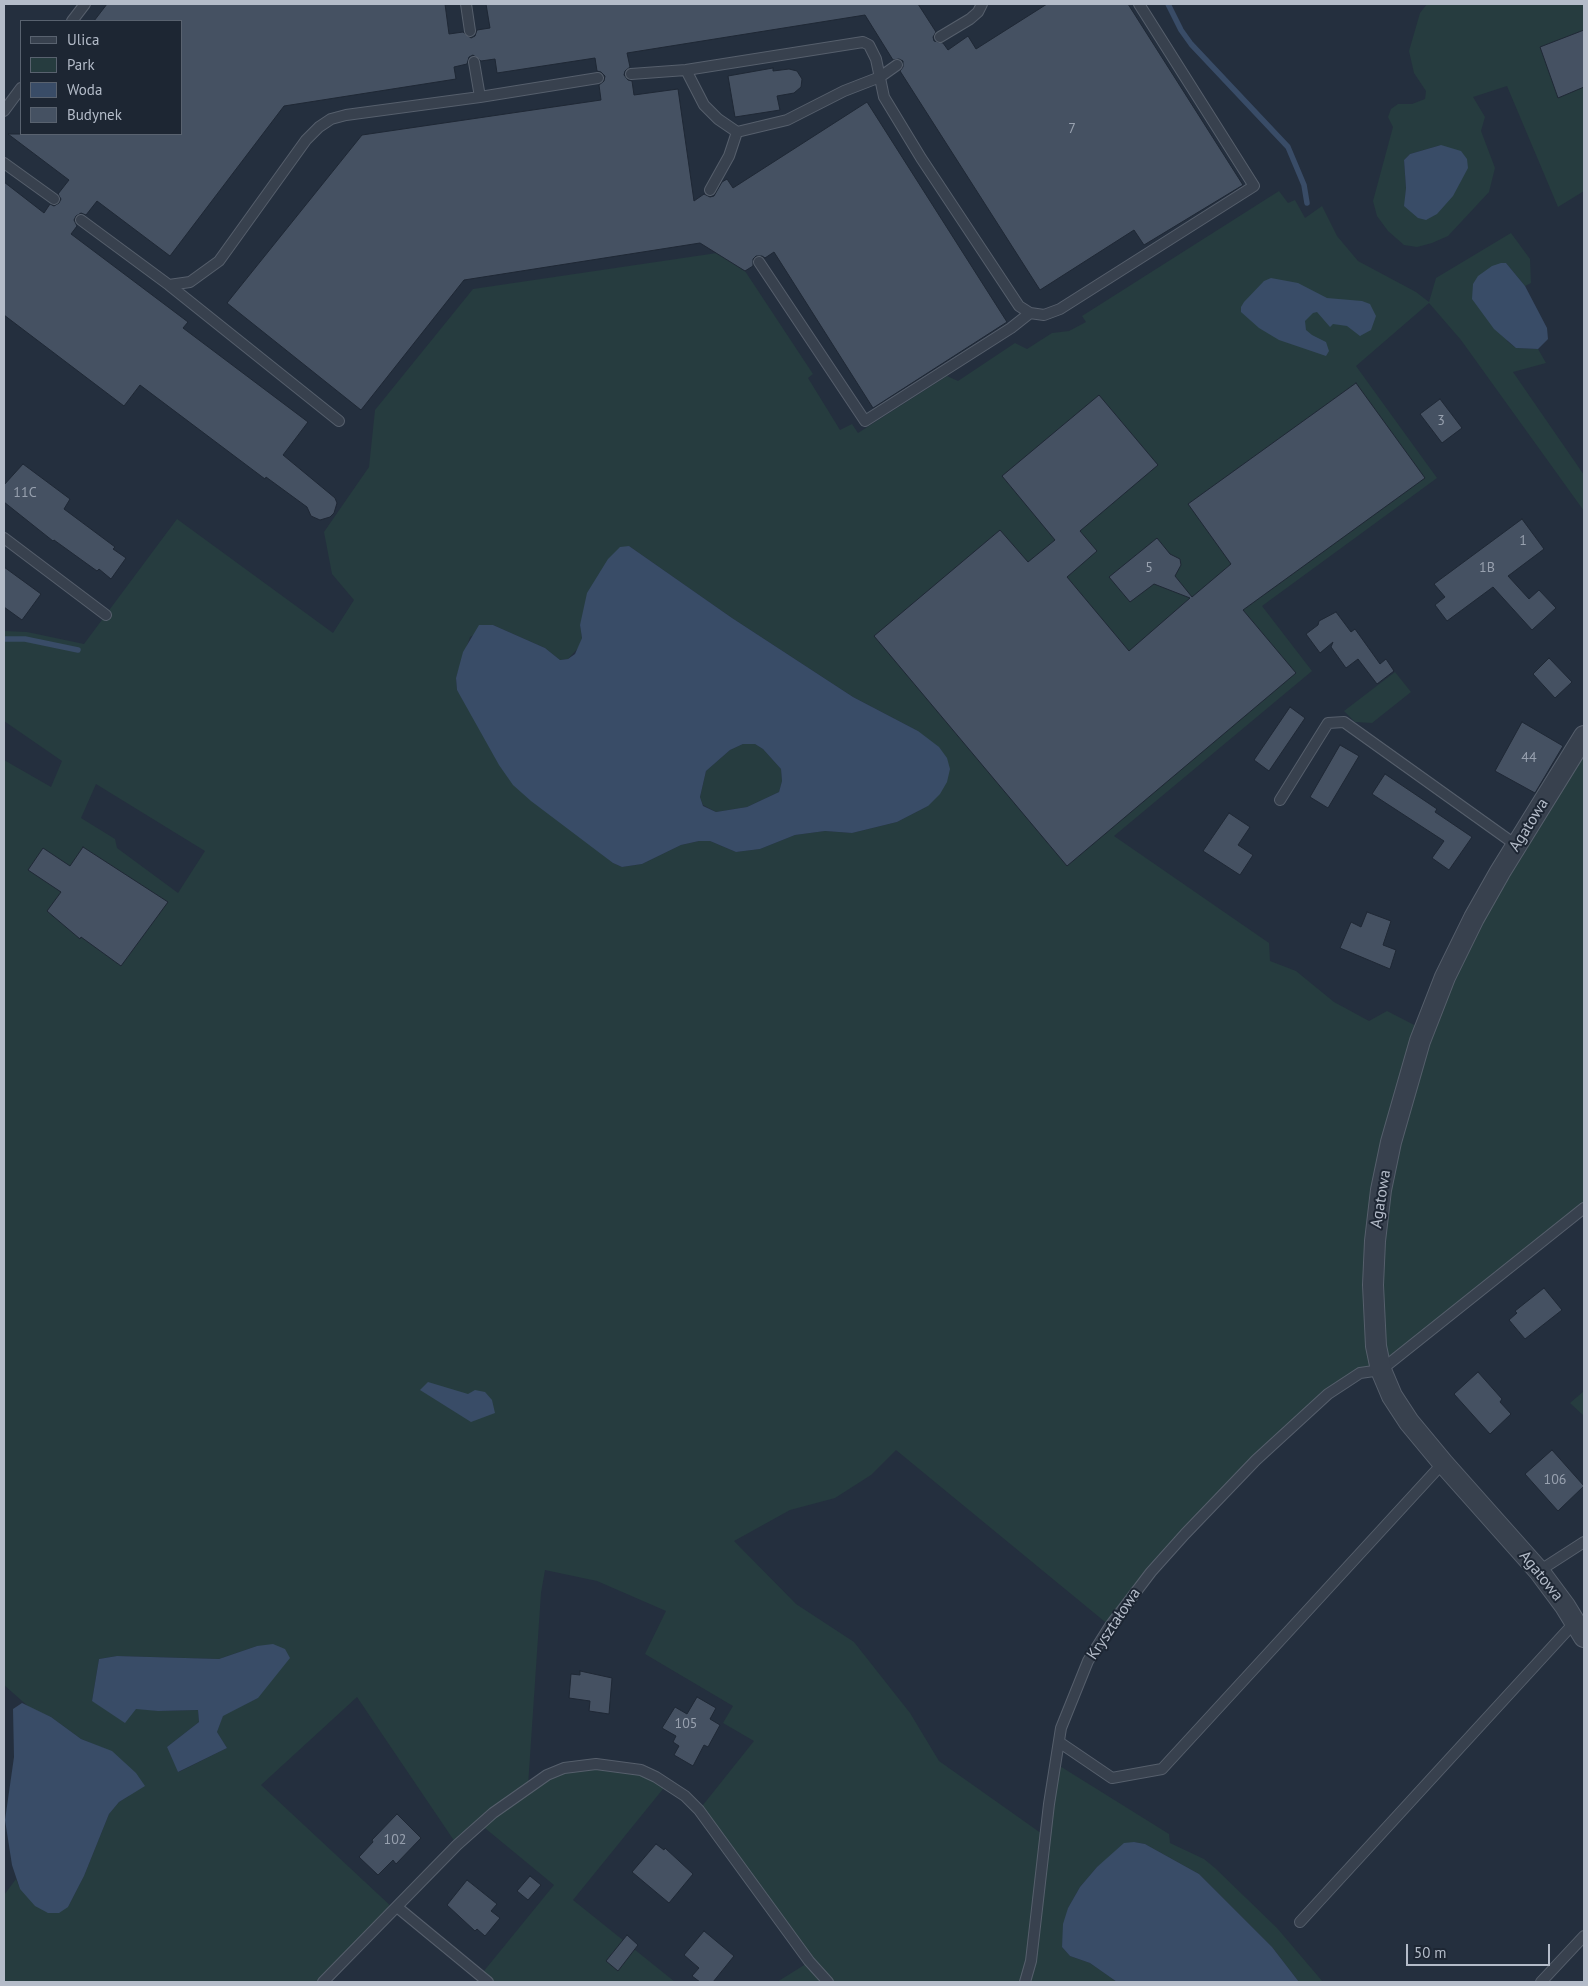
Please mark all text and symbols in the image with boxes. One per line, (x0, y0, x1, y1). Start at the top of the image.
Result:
legend (20, 20, 182, 135)
text: Ulica (67, 30, 99, 49)
text: Park (67, 55, 95, 74)
text: Woda (67, 80, 102, 99)
text: Budynek (67, 105, 122, 124)
house number: 7 (1068, 121, 1076, 137)
house number: 3 (1437, 413, 1445, 429)
house number: 11C (13, 485, 37, 501)
house number: 1 (1519, 533, 1527, 549)
house number: 5 (1145, 560, 1153, 576)
house number: 1B (1479, 560, 1495, 576)
house number: 44 (1521, 750, 1537, 766)
street label: Agatowa (1505, 795, 1553, 855)
street label: Agatowa (1367, 1168, 1395, 1230)
house number: 106 (1544, 1472, 1566, 1488)
street label: Agatowa (1515, 1547, 1567, 1605)
street label: Kryształowa (1083, 1585, 1145, 1663)
house number: 105 (675, 1716, 697, 1732)
house number: 102 (384, 1832, 406, 1848)
scale bar (1408, 1934, 1552, 1966)
text: 50 m (1414, 1943, 1447, 1962)

